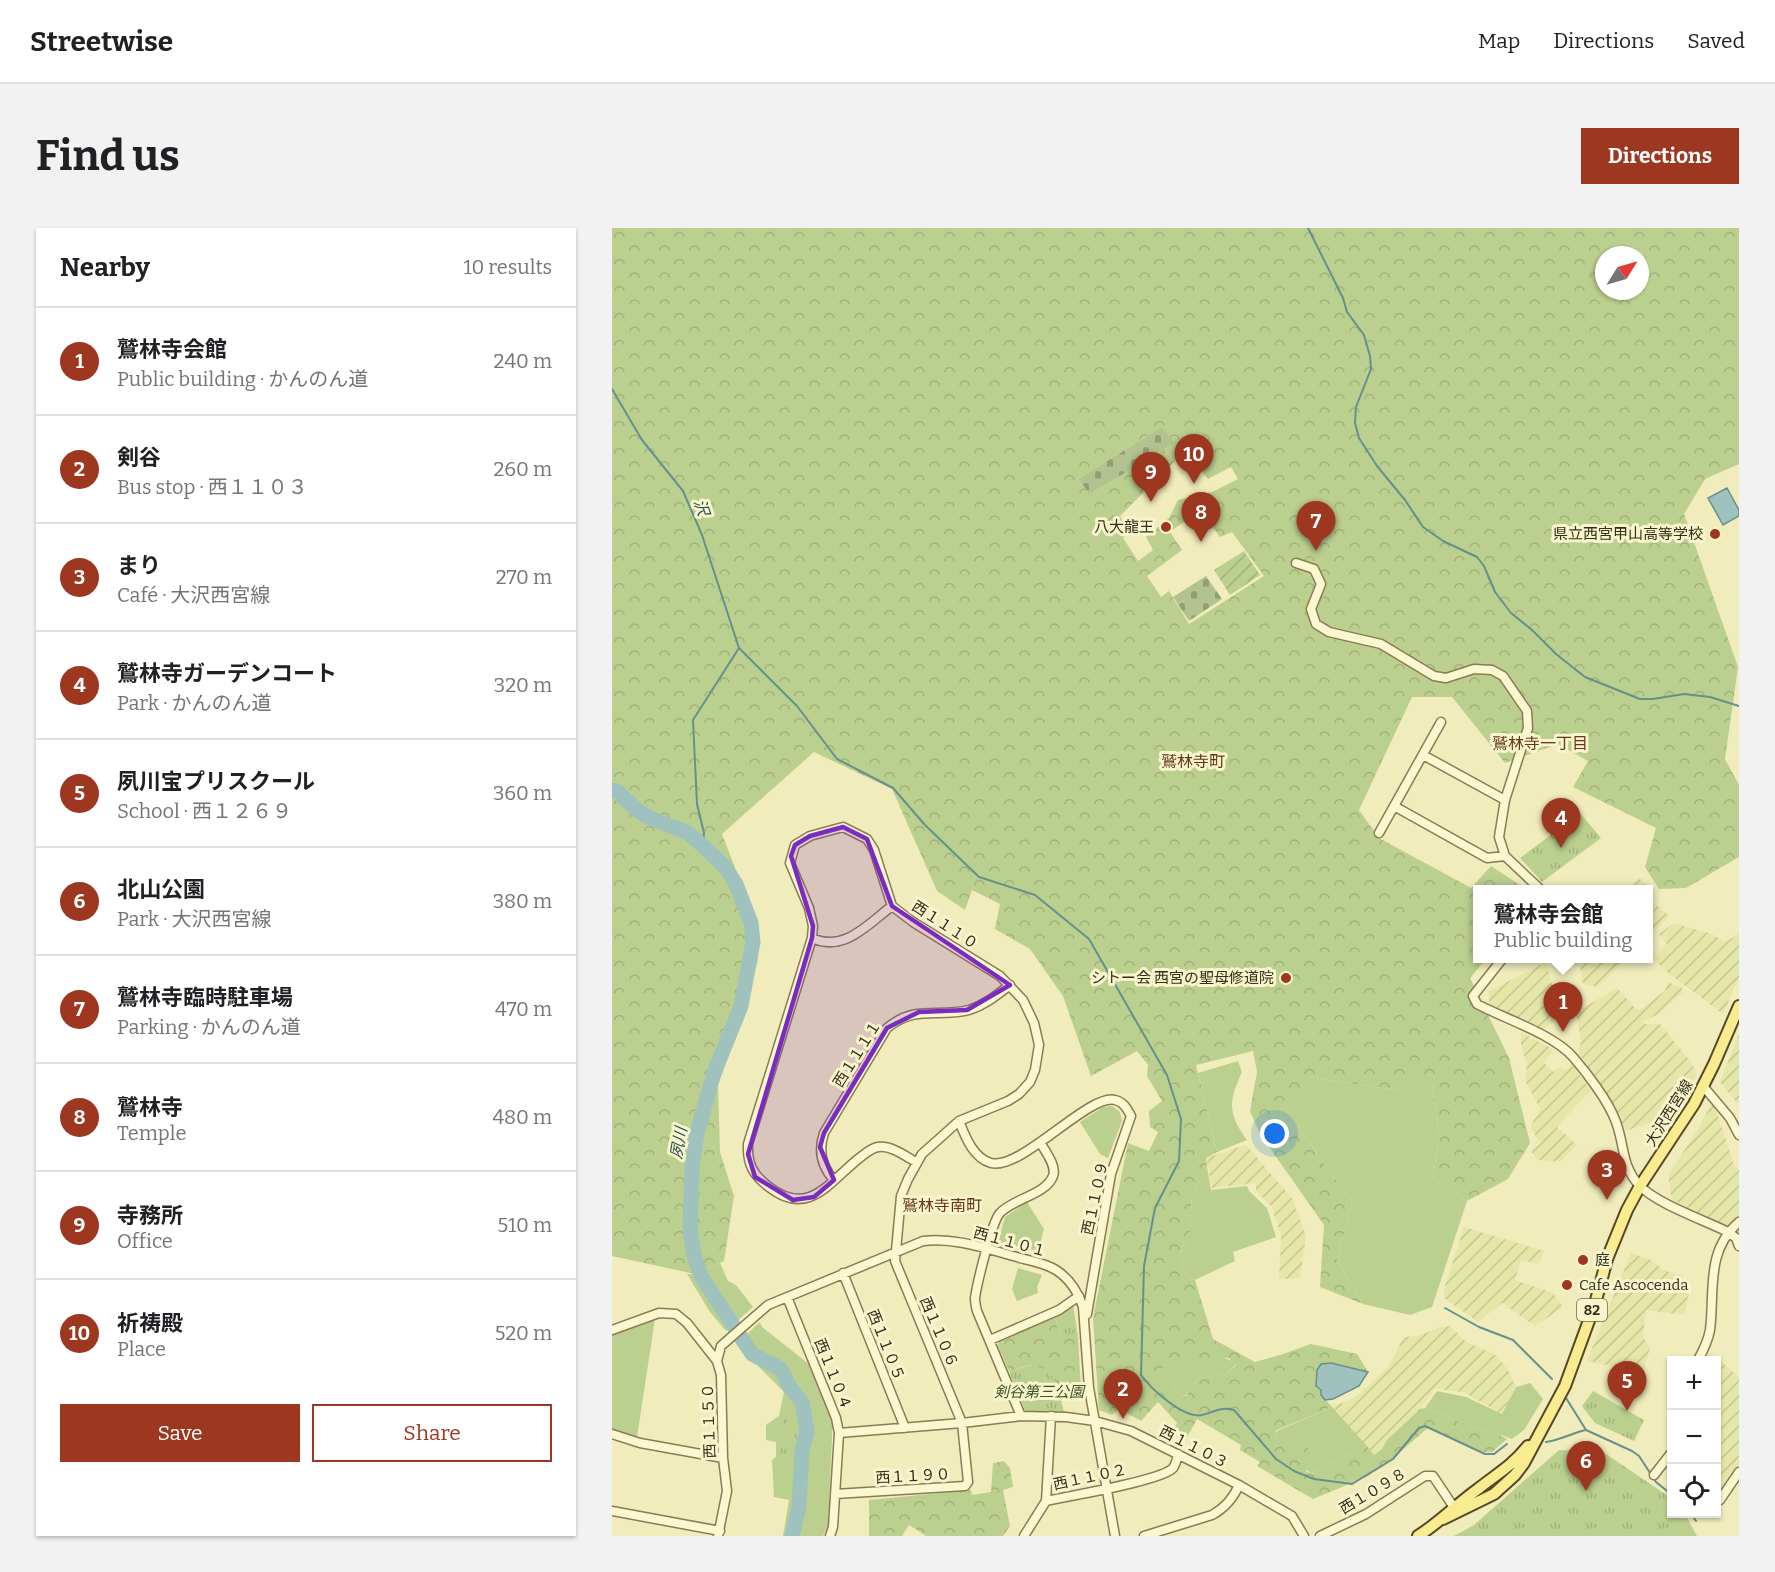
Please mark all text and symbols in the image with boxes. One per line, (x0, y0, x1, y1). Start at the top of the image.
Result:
text: Streetwise (30, 25, 173, 58)
text: Map (1478, 28, 1520, 54)
text: Directions (1553, 28, 1654, 54)
text: Saved (1687, 28, 1745, 54)
button: Directions (1581, 128, 1739, 184)
text: Find us (36, 131, 180, 181)
north arrow (1595, 246, 1649, 300)
text: Nearby (60, 252, 150, 283)
text: 10 results (463, 255, 552, 279)
text: 鷲林寺会館 (117, 336, 227, 363)
text: 1 (75, 349, 84, 373)
text: 240 m (494, 349, 552, 373)
text: Public building · かんのん道 (117, 367, 368, 391)
pin: 10 (1174, 434, 1214, 484)
text: 剣谷 (117, 444, 161, 471)
pin: 9 (1132, 452, 1170, 502)
text: 2 (74, 457, 85, 481)
text: 260 m (493, 457, 552, 481)
text: Bus stop · 西１１０３ (117, 475, 308, 499)
pin: 8 (1182, 492, 1220, 542)
water label: 沢 (690, 496, 714, 520)
pin: 7 (1296, 502, 1336, 551)
place label: 八大龍王 (1094, 518, 1154, 536)
marker: 八大龍王 (1159, 520, 1173, 534)
place label: 県立西宮甲山高等学校 (1553, 525, 1703, 543)
marker: 県立西宮甲山高等学校 (1708, 527, 1722, 541)
text: まり (117, 552, 161, 579)
text: 3 (74, 565, 85, 589)
text: 270 m (496, 565, 552, 589)
text: Café · 大沢西宮線 (117, 583, 270, 607)
text: 鷲林寺ガーデンコート (117, 660, 337, 687)
text: 4 (73, 673, 86, 697)
text: 320 m (494, 673, 552, 697)
text: Park · かんのん道 (117, 691, 271, 715)
district label: 鷲林寺一丁目 (1492, 734, 1588, 753)
district label: 鷲林寺町 (1161, 752, 1225, 771)
text: 夙川宝プリスクール (117, 768, 315, 795)
text: 5 (74, 781, 85, 805)
text: 360 m (493, 781, 552, 805)
pin: 4 (1542, 798, 1580, 848)
text: School · 西１２６９ (117, 799, 292, 823)
text: 北山公園 (117, 876, 205, 903)
popup (1473, 885, 1653, 963)
text: 6 (74, 889, 85, 913)
text: 380 m (493, 889, 552, 913)
street label: 西１１１０ (909, 897, 981, 953)
text: 鷲林寺会館 (1494, 901, 1604, 928)
text: Park · 大沢西宮線 (117, 907, 271, 931)
text: Public building (1494, 928, 1632, 952)
place label: シトー会 西宮の聖母修道院 (1091, 969, 1274, 987)
marker: シトー会 西宮の聖母修道院 (1279, 971, 1293, 985)
pin: 1 (1544, 982, 1582, 1032)
text: 鷲林寺臨時駐車場 (117, 984, 293, 1011)
text: 7 (74, 997, 85, 1021)
text: 470 m (495, 997, 552, 1021)
text: Parking · かんのん道 (117, 1015, 301, 1039)
street label: 西１１１１ (829, 1017, 885, 1091)
street label: 大沢西宮線 (1641, 1076, 1697, 1150)
text: 鷲林寺 (117, 1094, 183, 1121)
text: 8 (73, 1105, 86, 1129)
text: 480 m (492, 1105, 552, 1129)
your location (1260, 1119, 1289, 1148)
text: Temple (117, 1121, 186, 1145)
water label: 夙川 (666, 1124, 691, 1161)
pin: 3 (1588, 1150, 1626, 1200)
street label: 西１１０９ (1078, 1159, 1112, 1237)
district label: 鷲林寺南町 (902, 1196, 982, 1215)
text: 寺務所 (117, 1202, 183, 1229)
text: 9 (74, 1213, 85, 1237)
text: 510 m (498, 1213, 552, 1237)
street label: 西１１０１ (971, 1224, 1049, 1260)
text: Office (117, 1229, 173, 1253)
place label: 庭 (1595, 1251, 1610, 1269)
marker: 庭 (1576, 1253, 1590, 1267)
place label: Cafe Ascocenda (1579, 1276, 1688, 1294)
marker: Cafe Ascocenda (1560, 1278, 1574, 1292)
street label: 西１１０６ (916, 1294, 962, 1370)
road number: 82 (1577, 1299, 1607, 1321)
street label: 西１１０５ (864, 1307, 908, 1383)
text: 祈祷殿 (117, 1310, 183, 1337)
text: 10 (69, 1321, 90, 1345)
text: 520 m (495, 1321, 552, 1345)
street label: 西１１０４ (811, 1336, 855, 1412)
text: Place (117, 1337, 166, 1361)
map controls (1667, 1356, 1721, 1518)
button: + (1667, 1356, 1721, 1410)
pin: 5 (1608, 1362, 1646, 1411)
pin: 2 (1104, 1370, 1142, 1419)
street label: 西１１５０ (699, 1383, 719, 1459)
park label: 剣谷第三公園 (994, 1383, 1086, 1401)
button: Save (60, 1404, 300, 1462)
button: Share (312, 1404, 552, 1462)
button: − (1667, 1410, 1721, 1464)
street label: 西１１０３ (1156, 1422, 1232, 1472)
pin: 6 (1566, 1442, 1606, 1491)
street label: 西１１０２ (1051, 1460, 1129, 1494)
street label: 西１０９８ (1336, 1464, 1410, 1518)
button: locate (1667, 1464, 1721, 1518)
street label: 西１１９０ (875, 1465, 951, 1487)

